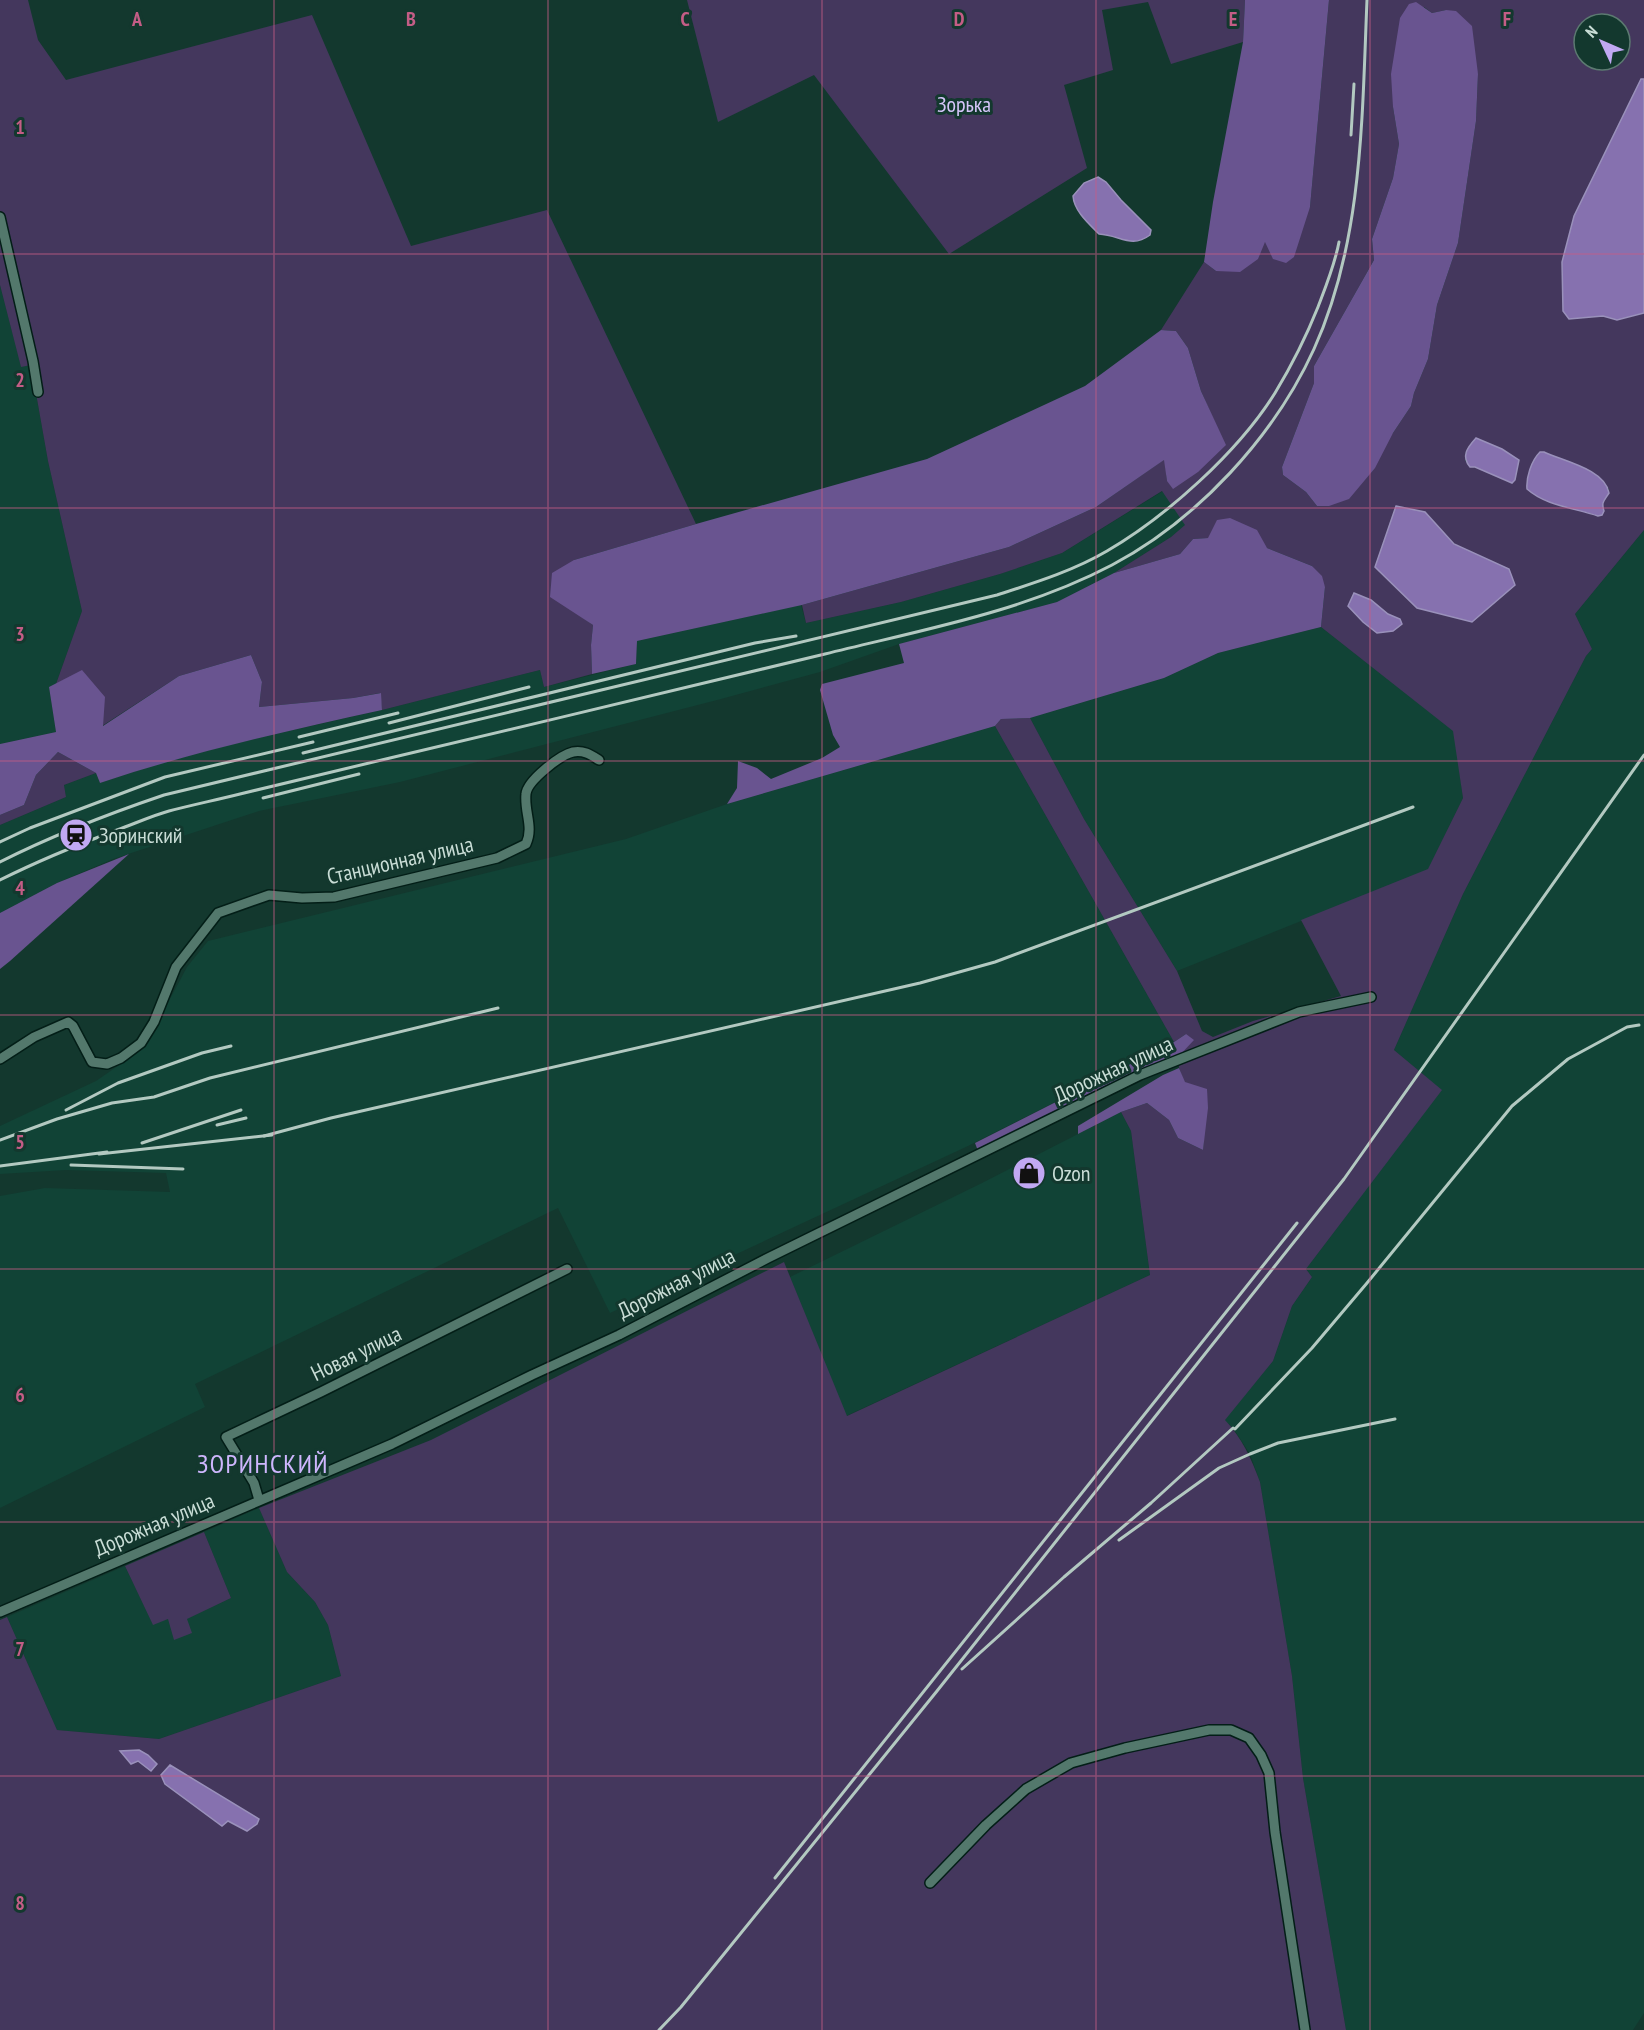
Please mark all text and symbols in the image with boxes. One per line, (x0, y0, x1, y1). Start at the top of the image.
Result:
text: A (131, 6, 143, 32)
text: B (406, 6, 416, 32)
text: C (680, 6, 690, 32)
text: D (954, 6, 965, 32)
text: E (1229, 6, 1237, 32)
text: F (1503, 6, 1511, 32)
north arrow (1572, 12, 1632, 72)
text: N (1581, 22, 1601, 42)
park label: Зорька (937, 90, 991, 118)
text: 1 (15, 114, 25, 140)
text: 2 (15, 367, 25, 393)
text: 3 (15, 621, 25, 647)
station icon: Зоринский (58, 817, 94, 853)
place label: Зоринский (99, 821, 183, 849)
street label: Станционная улица (324, 830, 476, 890)
text: 4 (15, 875, 25, 901)
street label: Дорожная улица (1049, 1029, 1177, 1109)
text: 5 (15, 1129, 25, 1155)
shop icon: Ozon (1011, 1155, 1047, 1191)
place label: Ozon (1052, 1159, 1091, 1187)
street label: Дорожная улица (612, 1241, 740, 1325)
street label: Новая улица (306, 1319, 406, 1387)
text: 6 (15, 1382, 25, 1408)
district label: ЗОРИНСКИЙ (197, 1447, 329, 1480)
street label: Дорожная улица (89, 1486, 219, 1562)
text: 7 (15, 1636, 25, 1662)
text: 8 (15, 1890, 25, 1916)

